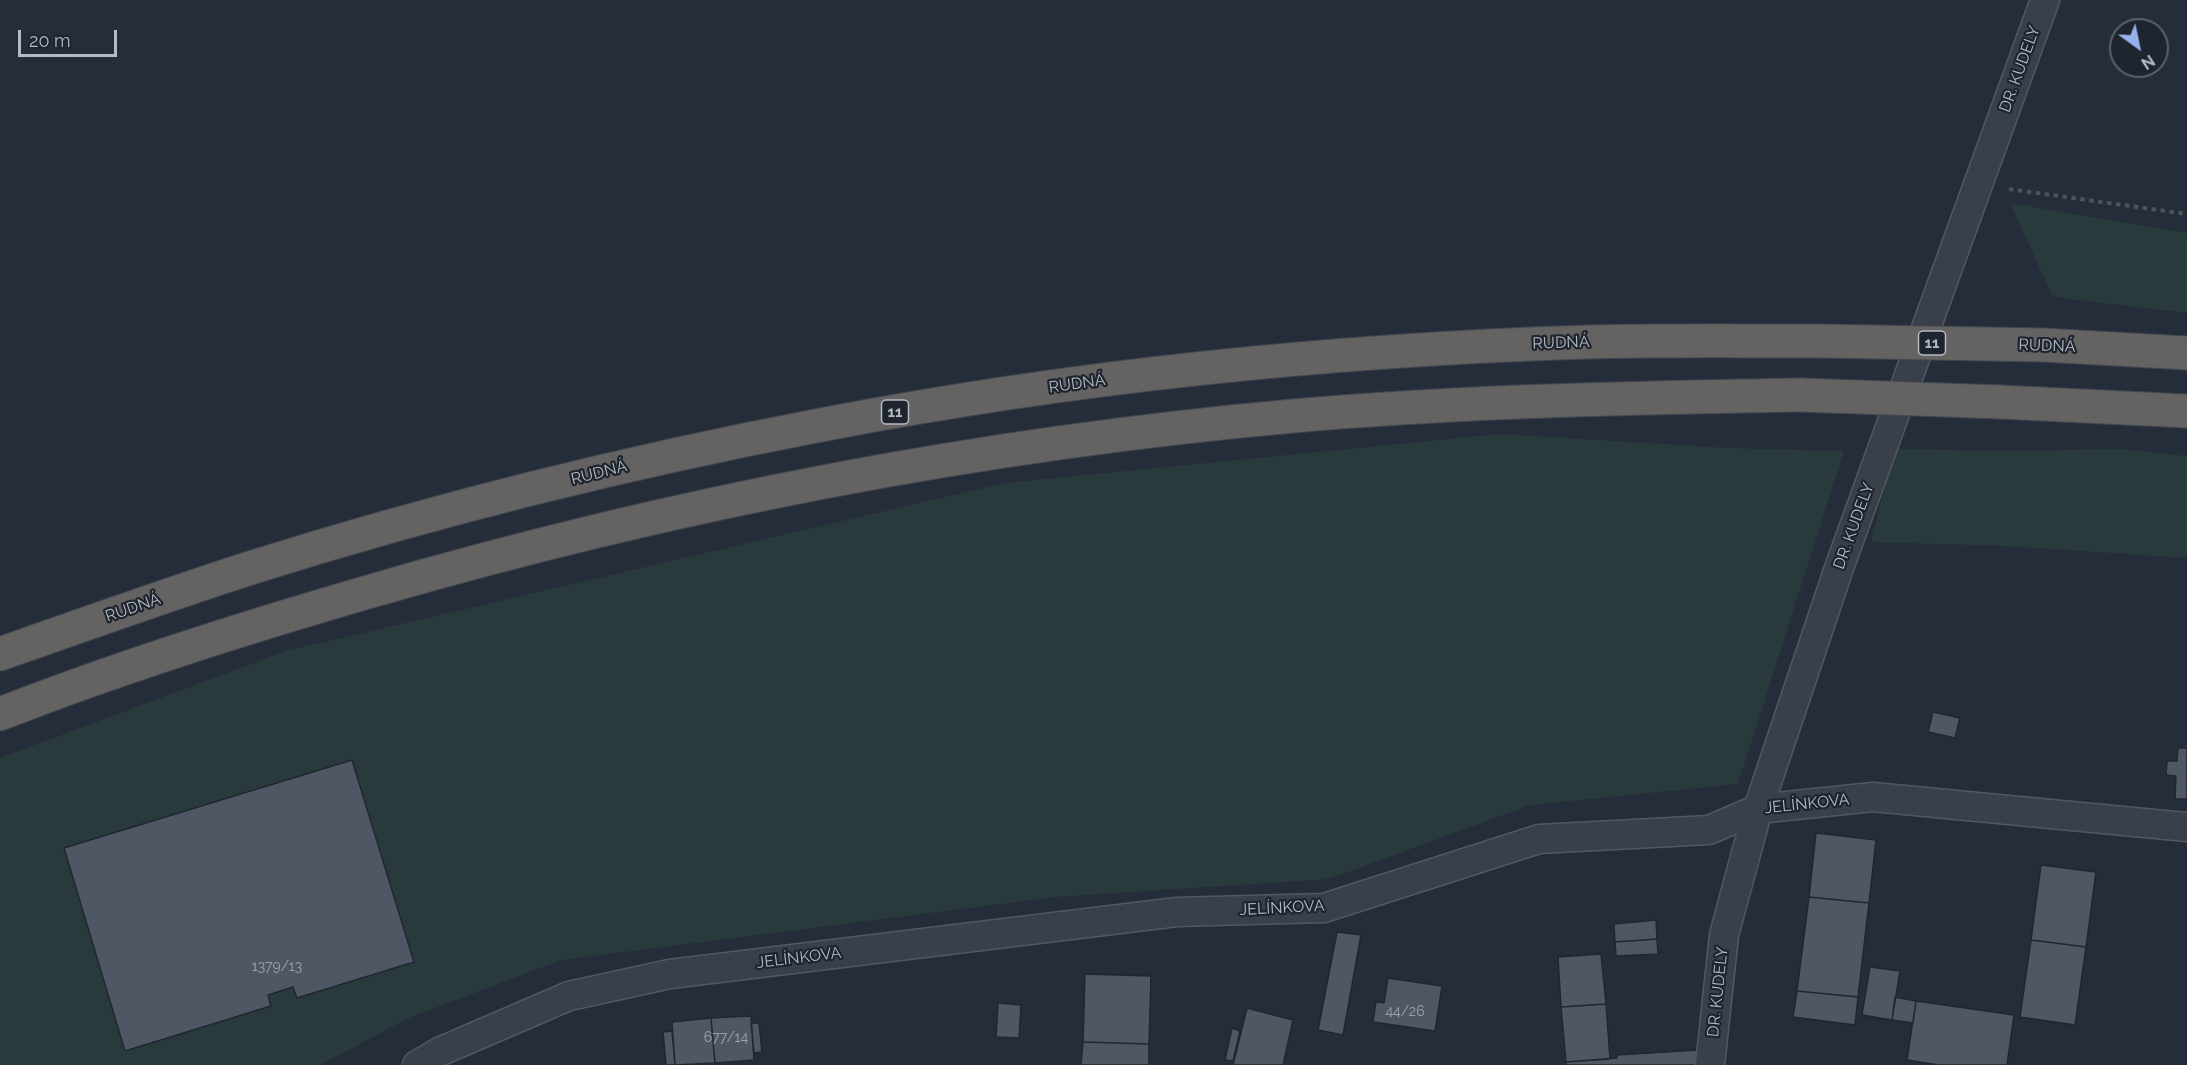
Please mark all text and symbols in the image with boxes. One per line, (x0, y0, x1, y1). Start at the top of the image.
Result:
scale bar (21, 18, 120, 56)
north arrow (2109, 18, 2169, 78)
street label: DR. KUDELY (1996, 23, 2044, 115)
text: 20 m (29, 30, 71, 51)
text: N (2138, 51, 2158, 73)
road number: 11 (1918, 331, 1946, 355)
street label: RUDNÁ (1532, 332, 1590, 354)
street label: RUDNÁ (2018, 335, 2076, 357)
street label: RUDNÁ (1047, 371, 1107, 397)
road number: 11 (882, 400, 908, 424)
street label: RUDNÁ (569, 457, 629, 489)
street label: DR. KUDELY (1830, 480, 1878, 572)
street label: RUDNÁ (103, 590, 163, 626)
street label: JELÍNKOVA (1764, 790, 1850, 818)
street label: JELÍNKOVA (1239, 896, 1325, 920)
street label: JELÍNKOVA (756, 943, 842, 973)
street label: DR. KUDELY (1704, 946, 1732, 1038)
house number: 1379/13 (252, 959, 302, 975)
house number: 44/26 (1385, 1004, 1425, 1020)
house number: 677/14 (704, 1030, 748, 1046)

